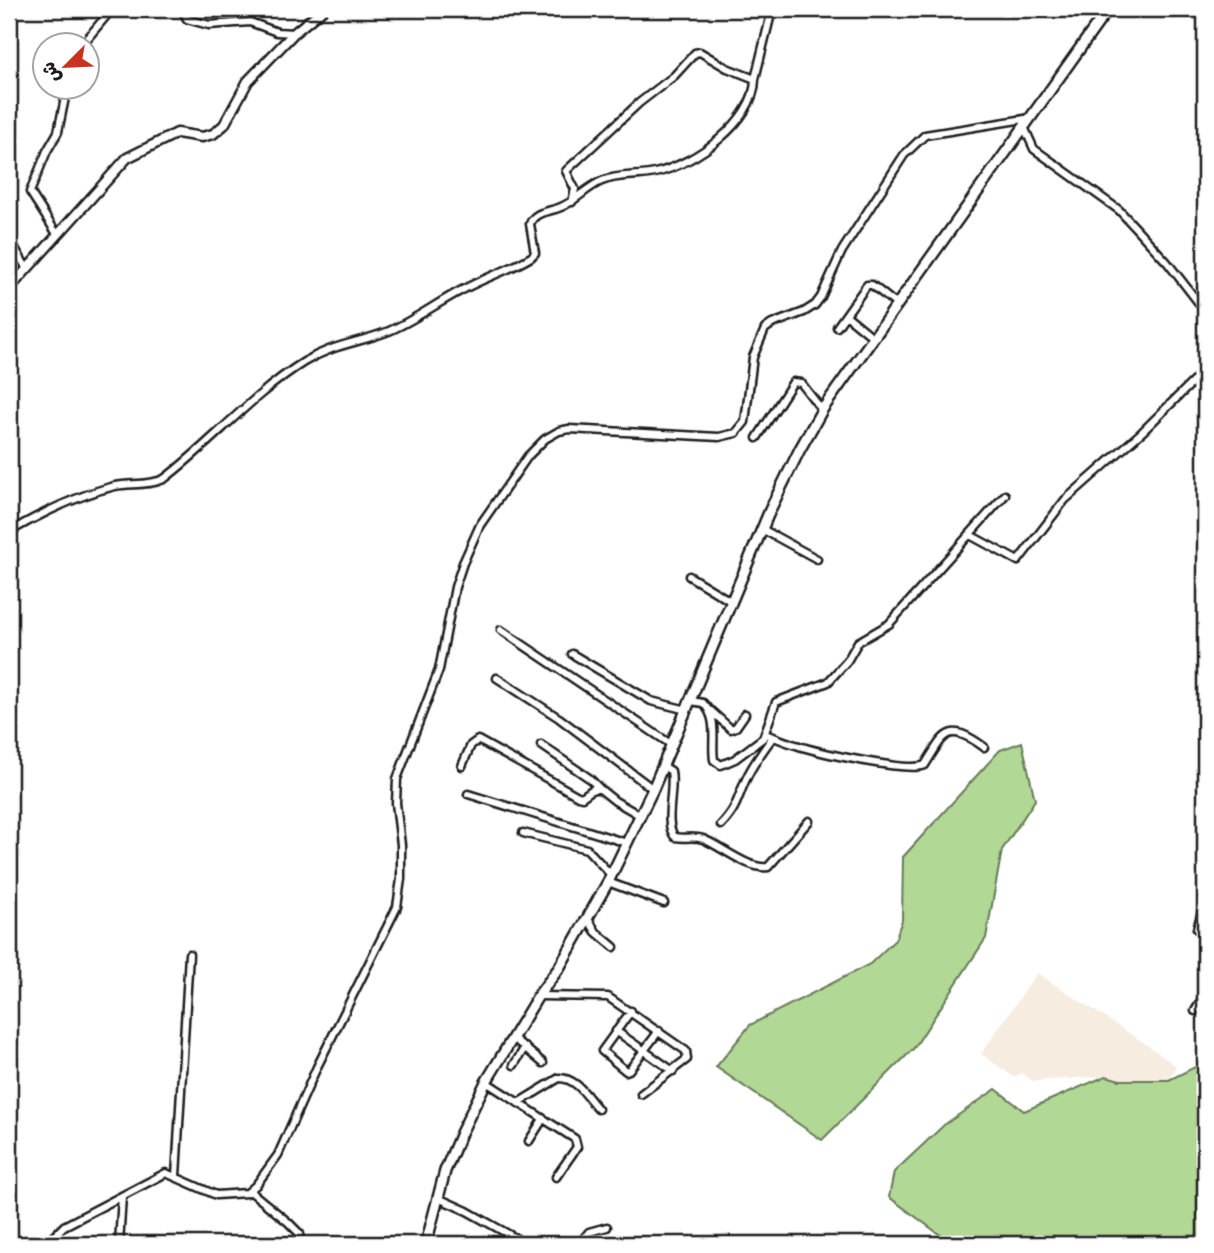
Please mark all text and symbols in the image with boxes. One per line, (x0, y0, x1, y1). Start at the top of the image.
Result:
north arrow (32, 32, 102, 102)
text: ش (39, 57, 68, 86)

